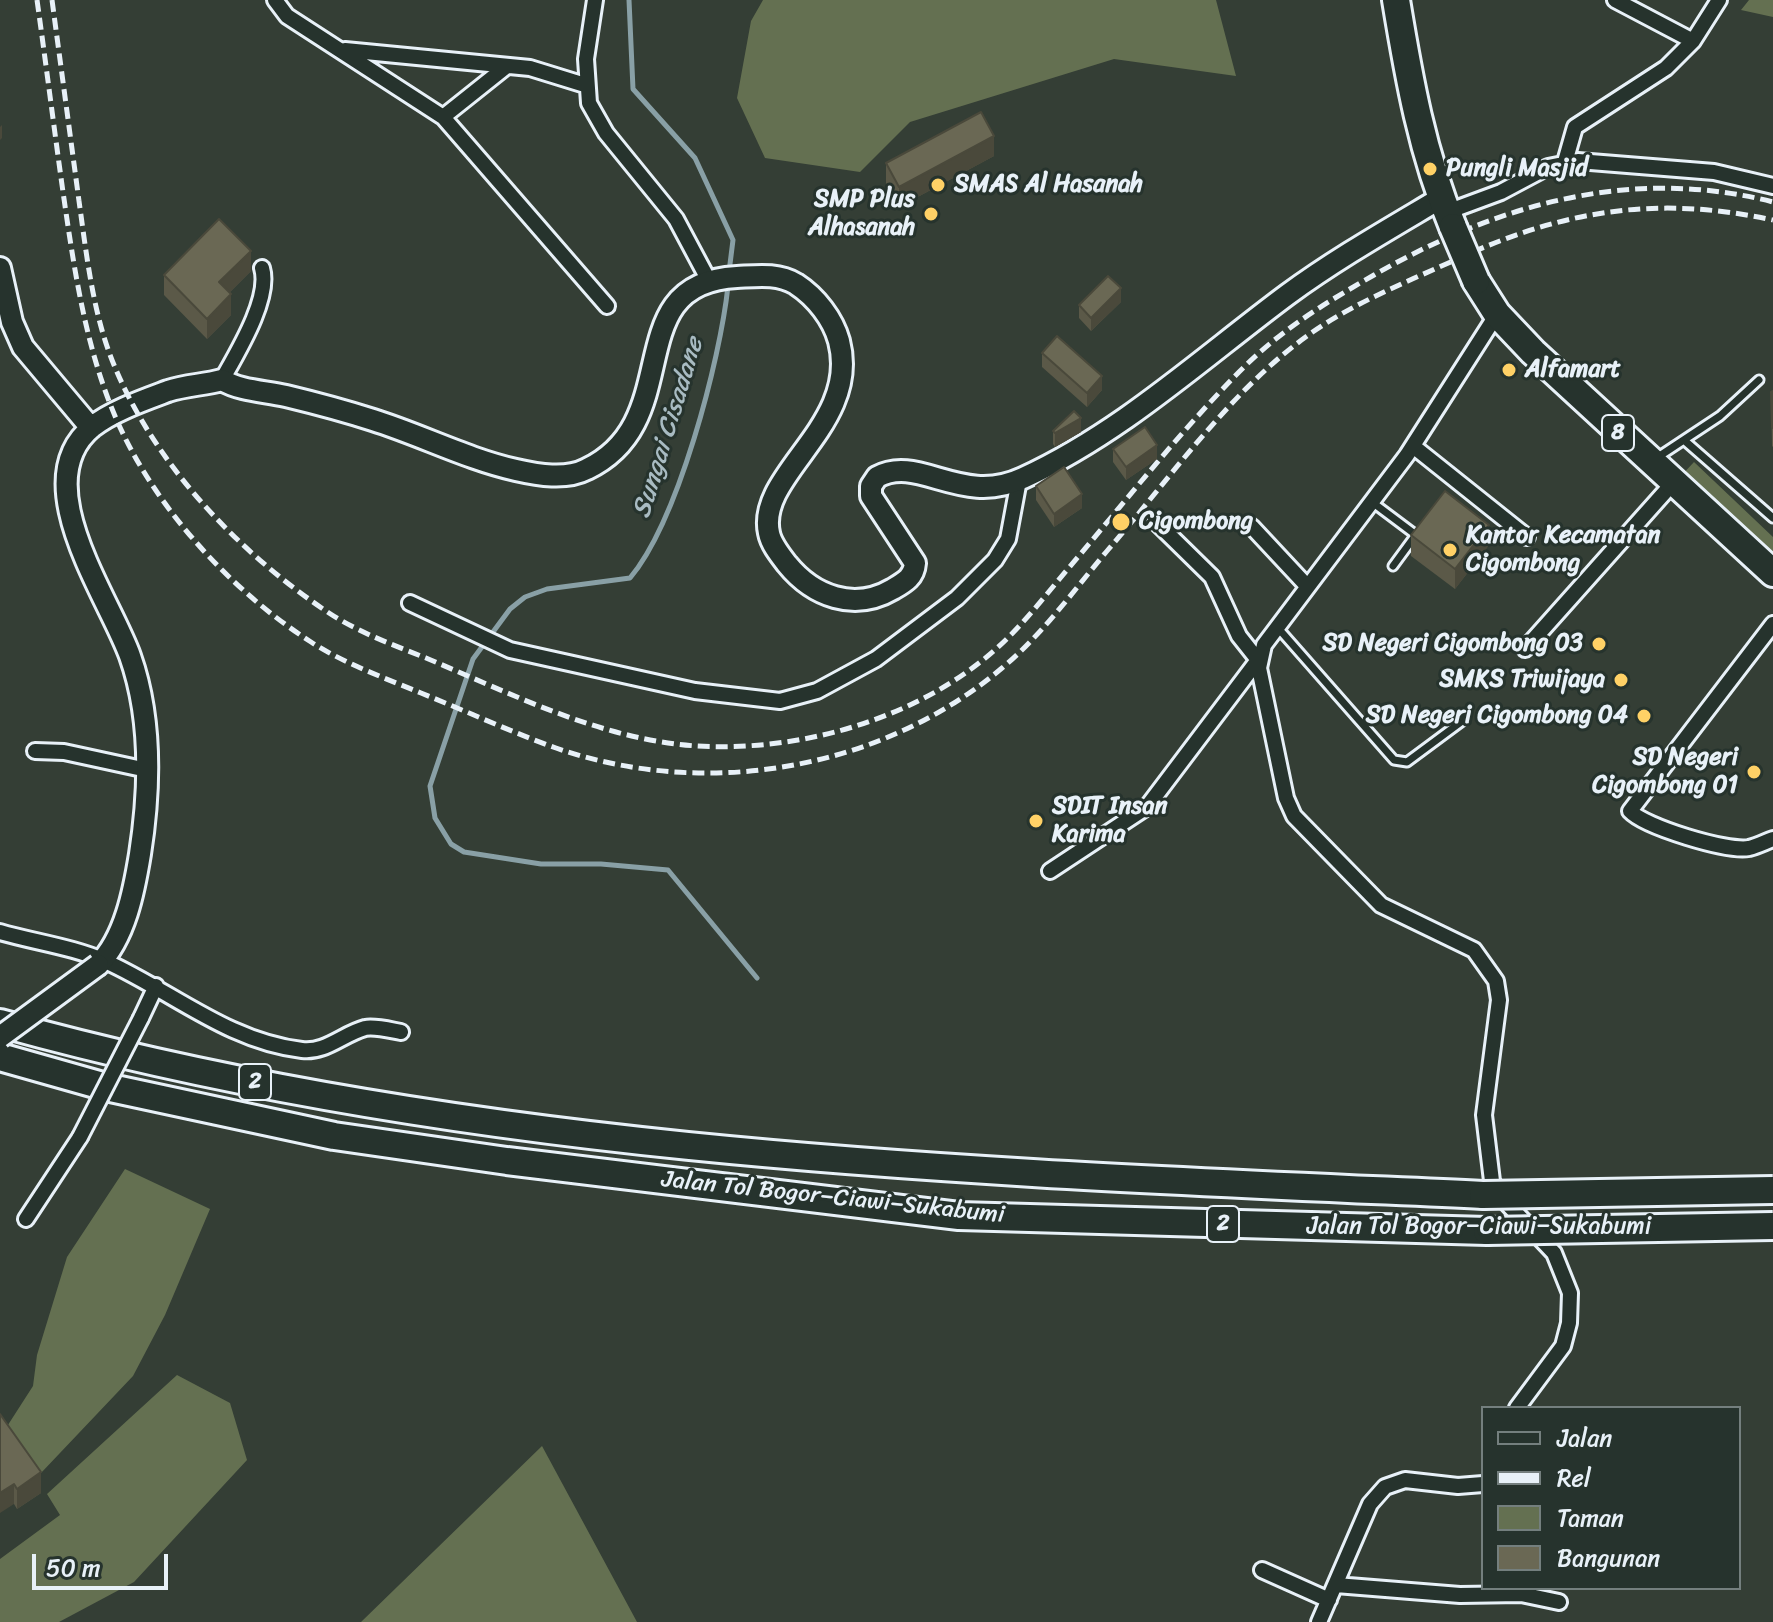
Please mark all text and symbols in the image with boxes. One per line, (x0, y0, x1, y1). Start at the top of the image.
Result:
place label: Pungli Masjid (1446, 155, 1588, 183)
marker: Pungli Masjid (1421, 160, 1439, 178)
place label: SMAS Al Hasanah (954, 171, 1143, 199)
marker: SMAS Al Hasanah (929, 176, 947, 194)
place label: SMP Plus Alhasanah (808, 186, 915, 242)
marker: SMP Plus Alhasanah (922, 205, 940, 223)
water label: Sungai Cisadane (627, 334, 711, 522)
place label: Alfamart (1525, 356, 1621, 384)
marker: Alfamart (1500, 361, 1518, 379)
road number: 8 (1602, 415, 1634, 451)
place label: Cigombong (1139, 508, 1253, 536)
marker: Cigombong (1110, 511, 1132, 533)
place label: Kantor Kecamatan Cigombong (1466, 522, 1660, 578)
marker: Kantor Kecamatan Cigombong (1441, 541, 1459, 559)
place label: SD Negeri Cigombong 03 (1323, 630, 1583, 658)
marker: SD Negeri Cigombong 03 (1590, 635, 1608, 653)
place label: SMKS Triwijaya (1439, 666, 1605, 694)
marker: SMKS Triwijaya (1612, 671, 1630, 689)
place label: SD Negeri Cigombong 04 (1366, 702, 1628, 730)
marker: SD Negeri Cigombong 04 (1635, 707, 1653, 725)
place label: SD Negeri Cigombong 01 (1592, 744, 1738, 800)
marker: SD Negeri Cigombong 01 (1745, 763, 1763, 781)
place label: SDIT Insan Karima (1052, 793, 1168, 849)
marker: SDIT Insan Karima (1027, 812, 1045, 830)
road number: 2 (239, 1064, 271, 1100)
street label: Jalan Tol Bogor–Ciawi–Sukabumi (660, 1166, 1006, 1230)
road number: 2 (1207, 1206, 1239, 1242)
street label: Jalan Tol Bogor–Ciawi–Sukabumi (1307, 1213, 1651, 1241)
legend (1481, 1406, 1741, 1590)
text: Jalan (1557, 1417, 1612, 1459)
text: Rel (1557, 1457, 1591, 1499)
text: Taman (1557, 1497, 1624, 1539)
text: Bangunan (1557, 1537, 1660, 1579)
scale bar (36, 1538, 172, 1588)
text: 50 m (46, 1547, 101, 1589)

